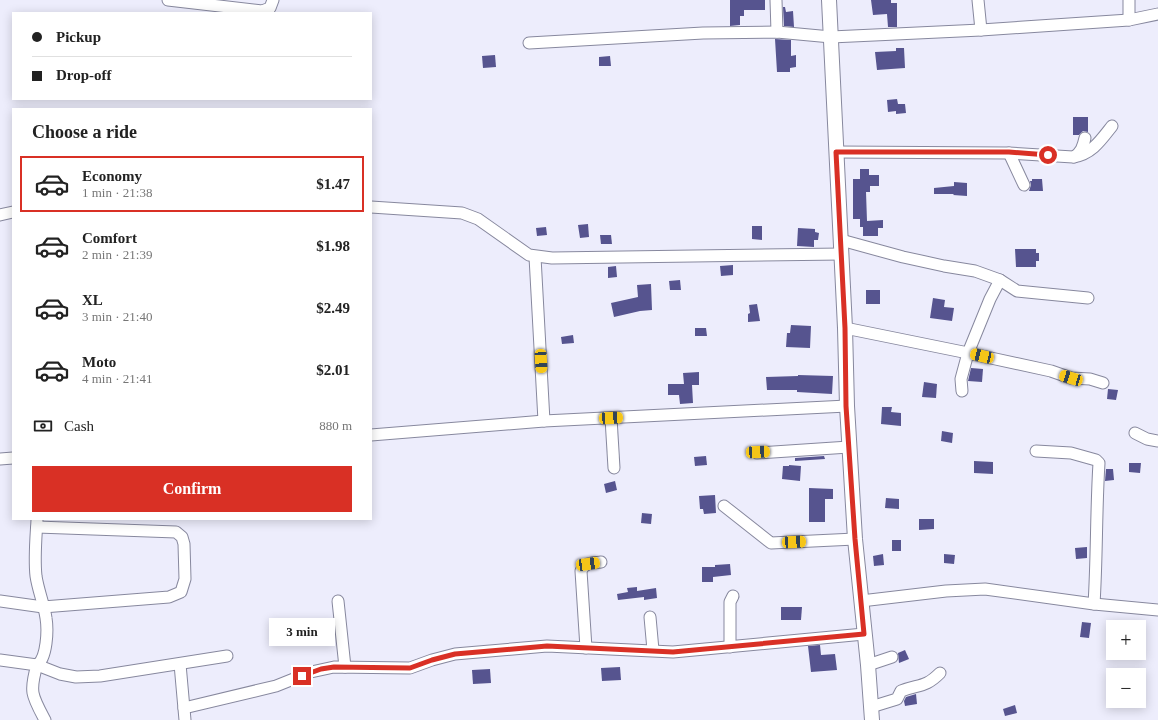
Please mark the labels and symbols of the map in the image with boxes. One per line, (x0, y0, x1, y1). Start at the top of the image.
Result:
route start (1039, 146, 1057, 164)
car (969, 347, 995, 365)
car (534, 349, 548, 373)
car (1058, 369, 1084, 387)
car (599, 411, 623, 425)
car (746, 445, 770, 459)
car (782, 535, 806, 549)
car (575, 556, 601, 572)
callout: 3 min (269, 618, 335, 646)
route end (293, 667, 311, 685)

